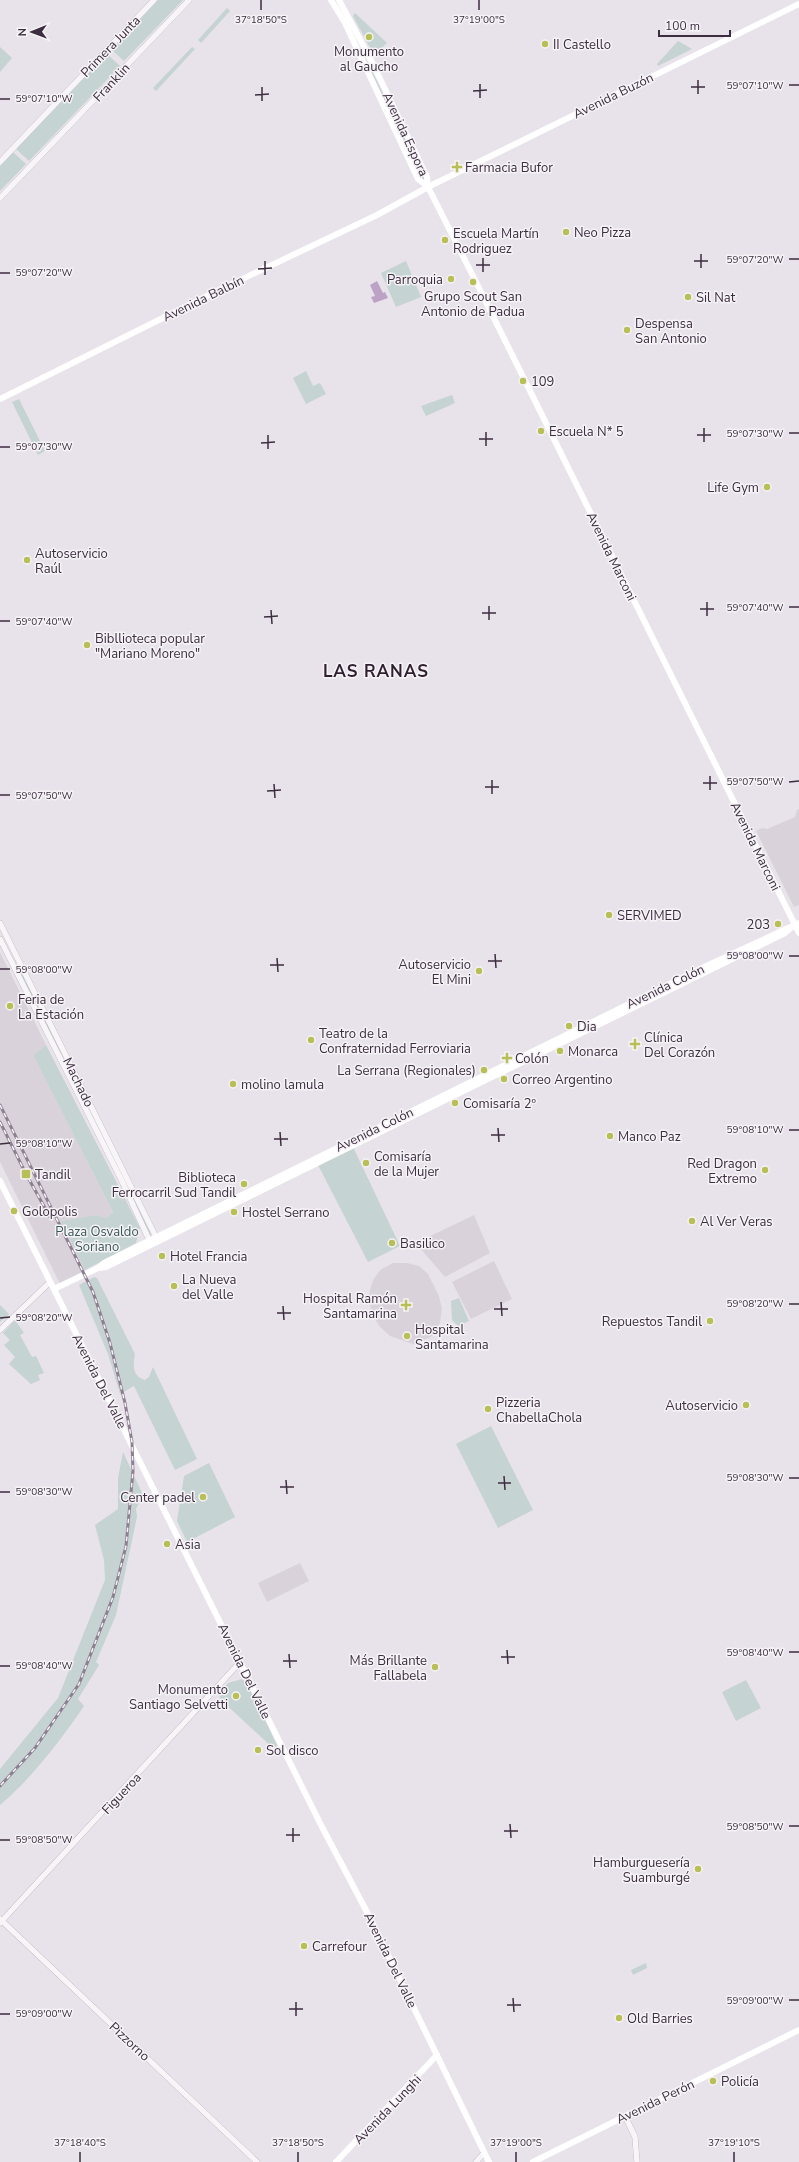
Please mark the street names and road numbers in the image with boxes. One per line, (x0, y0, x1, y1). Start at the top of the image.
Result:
street label: Primera Junta (77, 12, 145, 81)
street label: Franklin (89, 60, 134, 106)
street label: Avenida Buzón (570, 69, 657, 123)
street label: Avenida Espora (378, 89, 432, 179)
street label: Avenida Balbín (160, 271, 247, 326)
street label: Avenida Marconi (582, 509, 640, 604)
street label: Avenida Marconi (726, 799, 784, 894)
street label: Avenida Colón (623, 960, 707, 1014)
street label: Machado (58, 1055, 98, 1110)
street label: Avenida Colón (332, 1103, 416, 1157)
street label: Avenida Del Valle (67, 1331, 131, 1432)
street label: Avenida Del Valle (213, 1621, 275, 1722)
street label: Figueroa (98, 1769, 146, 1818)
street label: Avenida Del Valle (359, 1910, 421, 2011)
street label: Pizzorno (105, 2018, 154, 2065)
street label: Avenida Lunghi (350, 2071, 426, 2148)
street label: Avenida Perón (613, 2075, 698, 2129)

